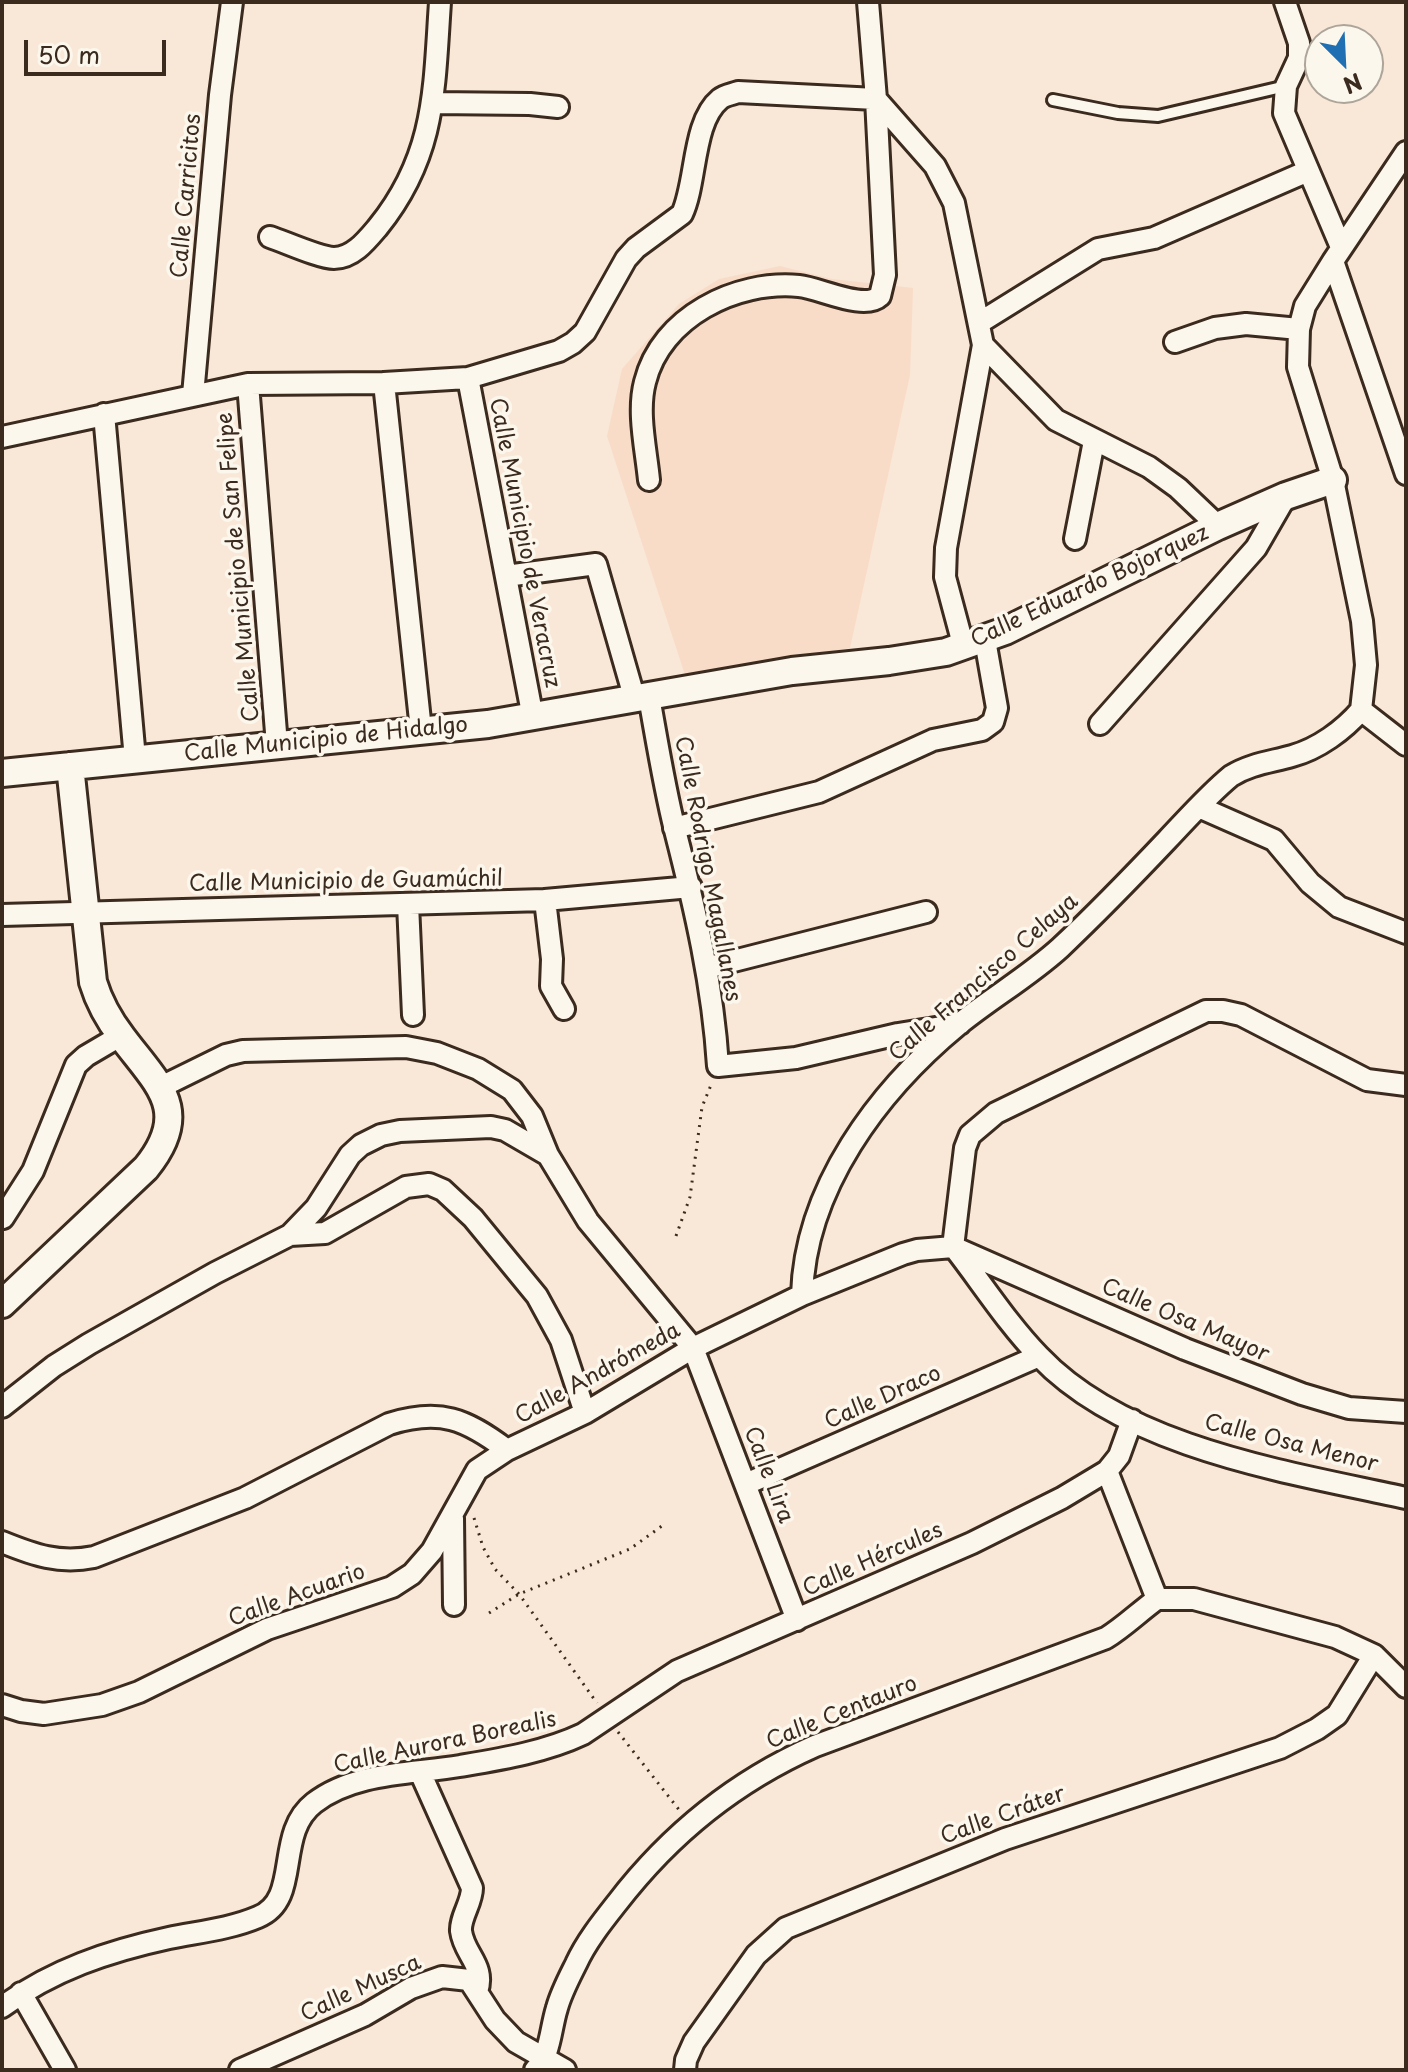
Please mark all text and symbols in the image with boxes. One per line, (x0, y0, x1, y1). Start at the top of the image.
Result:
scale bar (28, 24, 170, 74)
north arrow (1304, 24, 1384, 104)
text: 50 m (38, 36, 100, 72)
text: N (1338, 66, 1368, 103)
street label: Calle Carricitos (167, 113, 207, 279)
street label: Calle Municipio de Veracruz (483, 396, 565, 690)
street label: Calle Municipio de San Felipe (212, 411, 266, 723)
street label: Calle Eduardo Bojorquez (967, 520, 1213, 654)
street label: Calle Municipio de Hidalgo (183, 712, 469, 768)
street label: Calle Rodrigo Magallanes (668, 734, 746, 1004)
street label: Calle Municipio de Guamúchil (189, 866, 503, 898)
street label: Calle Francisco Celaya (884, 889, 1084, 1067)
street label: Calle Osa Mayor (1097, 1274, 1273, 1368)
street label: Calle Andrómeda (511, 1318, 685, 1430)
street label: Calle Draco (821, 1361, 945, 1435)
street label: Calle Osa Menor (1201, 1410, 1381, 1478)
street label: Calle Lira (738, 1423, 798, 1527)
street label: Calle Hércules (799, 1517, 947, 1603)
street label: Calle Acuario (225, 1559, 369, 1633)
street label: Calle Centauro (763, 1671, 921, 1755)
street label: Calle Aurora Borealis (331, 1706, 559, 1780)
street label: Calle Cráter (937, 1781, 1069, 1851)
street label: Calle Musca (297, 1950, 425, 2028)

